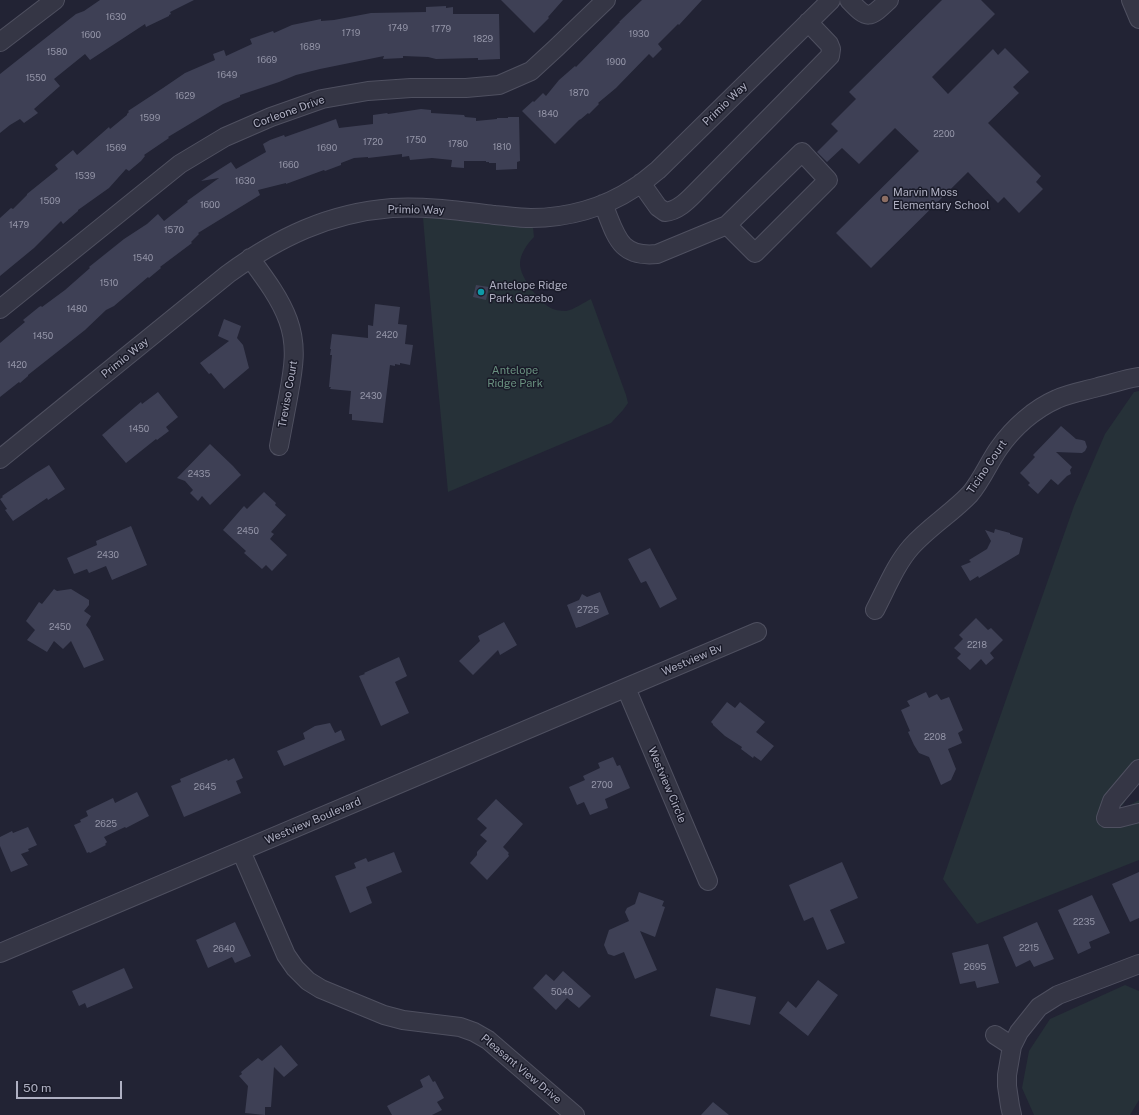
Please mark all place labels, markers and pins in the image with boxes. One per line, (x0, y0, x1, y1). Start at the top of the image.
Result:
place label: Marvin Moss Elementary School (893, 186, 990, 212)
marker: Marvin Moss Elementary School (880, 194, 890, 204)
place label: Antelope Ridge Park Gazebo (489, 279, 568, 305)
marker: Antelope Ridge Park Gazebo (476, 287, 486, 297)

